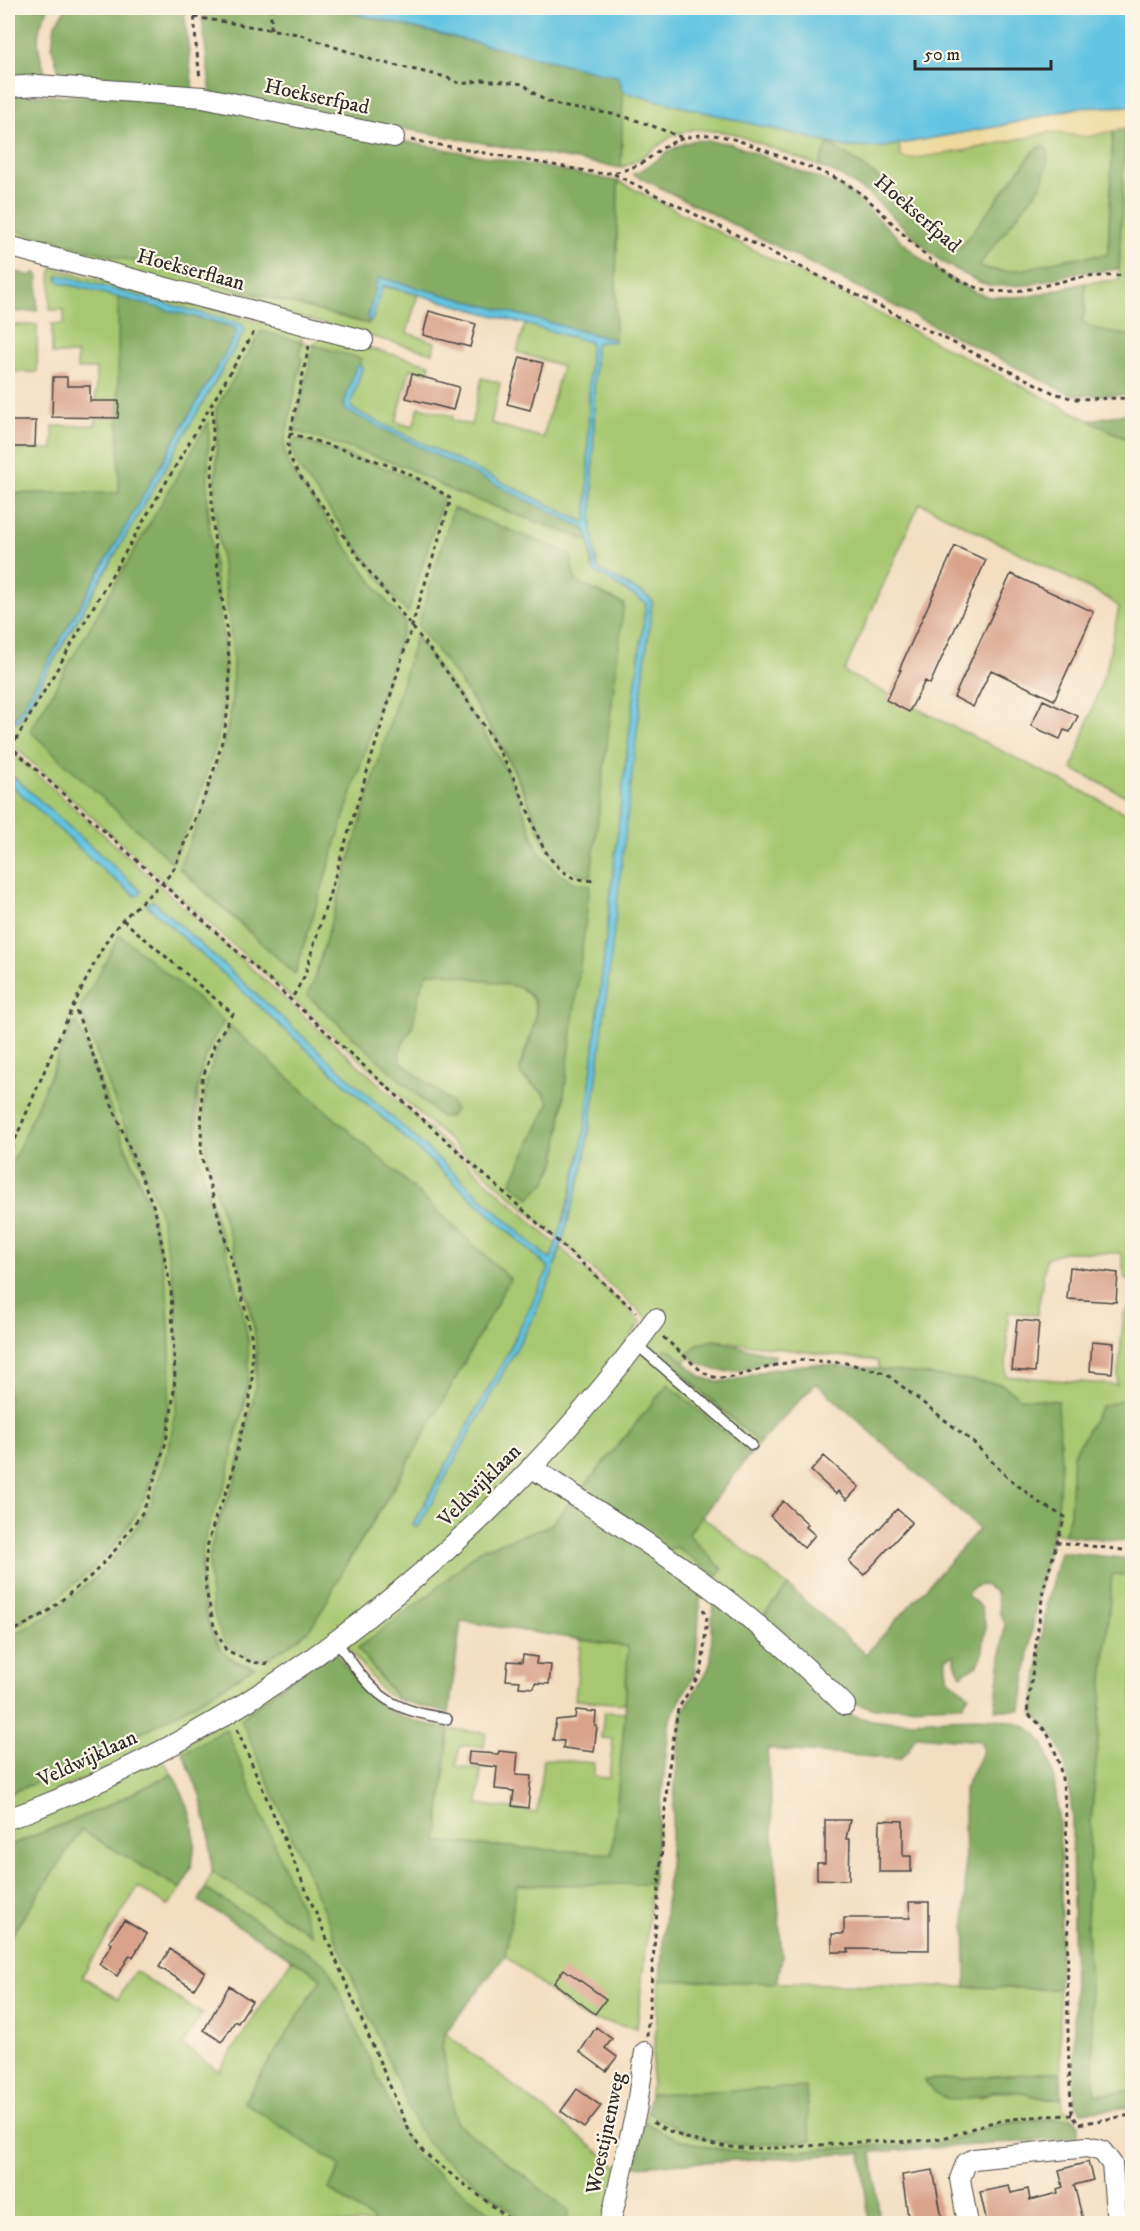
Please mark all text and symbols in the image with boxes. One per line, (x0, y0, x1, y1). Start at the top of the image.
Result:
scale bar (915, 33, 1052, 71)
text: 50 m (924, 44, 960, 66)
street label: Hoekserfpad (262, 73, 372, 121)
street label: Hoekserfpad (869, 169, 967, 259)
street label: Hoekserflaan (134, 243, 248, 297)
street label: Veldwijklaan (432, 1439, 527, 1533)
street label: Veldwijklaan (33, 1725, 141, 1794)
street label: Woestijnenweg (580, 2069, 632, 2198)

